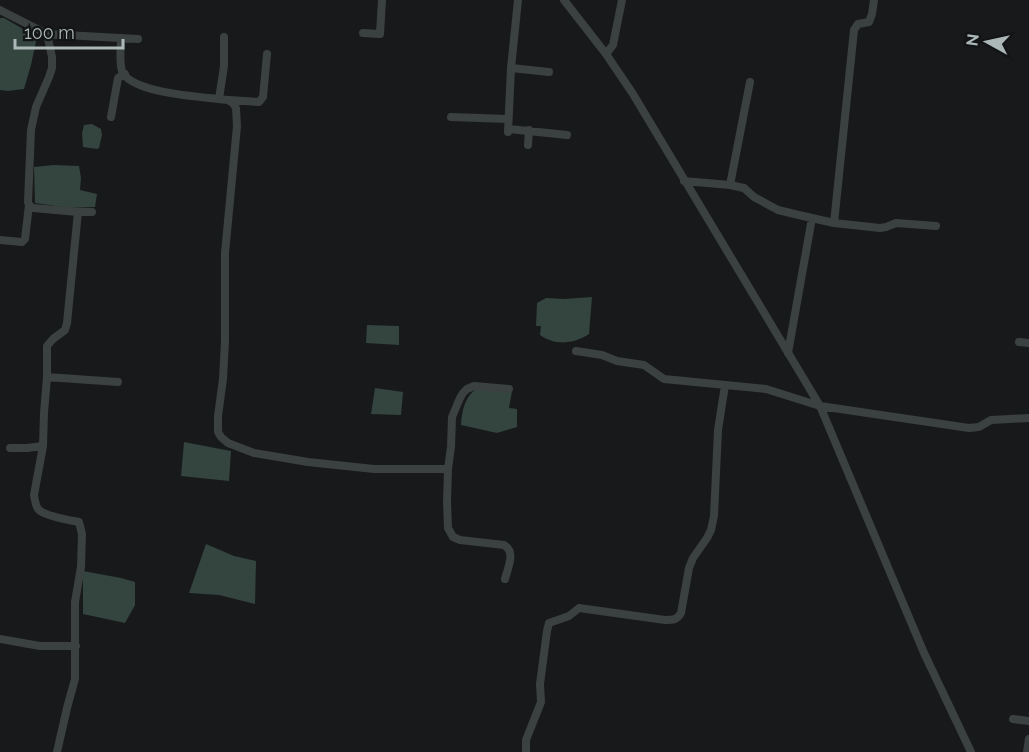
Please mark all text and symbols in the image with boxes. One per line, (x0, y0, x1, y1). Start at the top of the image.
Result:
scale bar (15, 12, 123, 50)
north arrow (957, 12, 1017, 72)
text: 100 m (24, 22, 75, 43)
text: N (962, 33, 983, 47)

